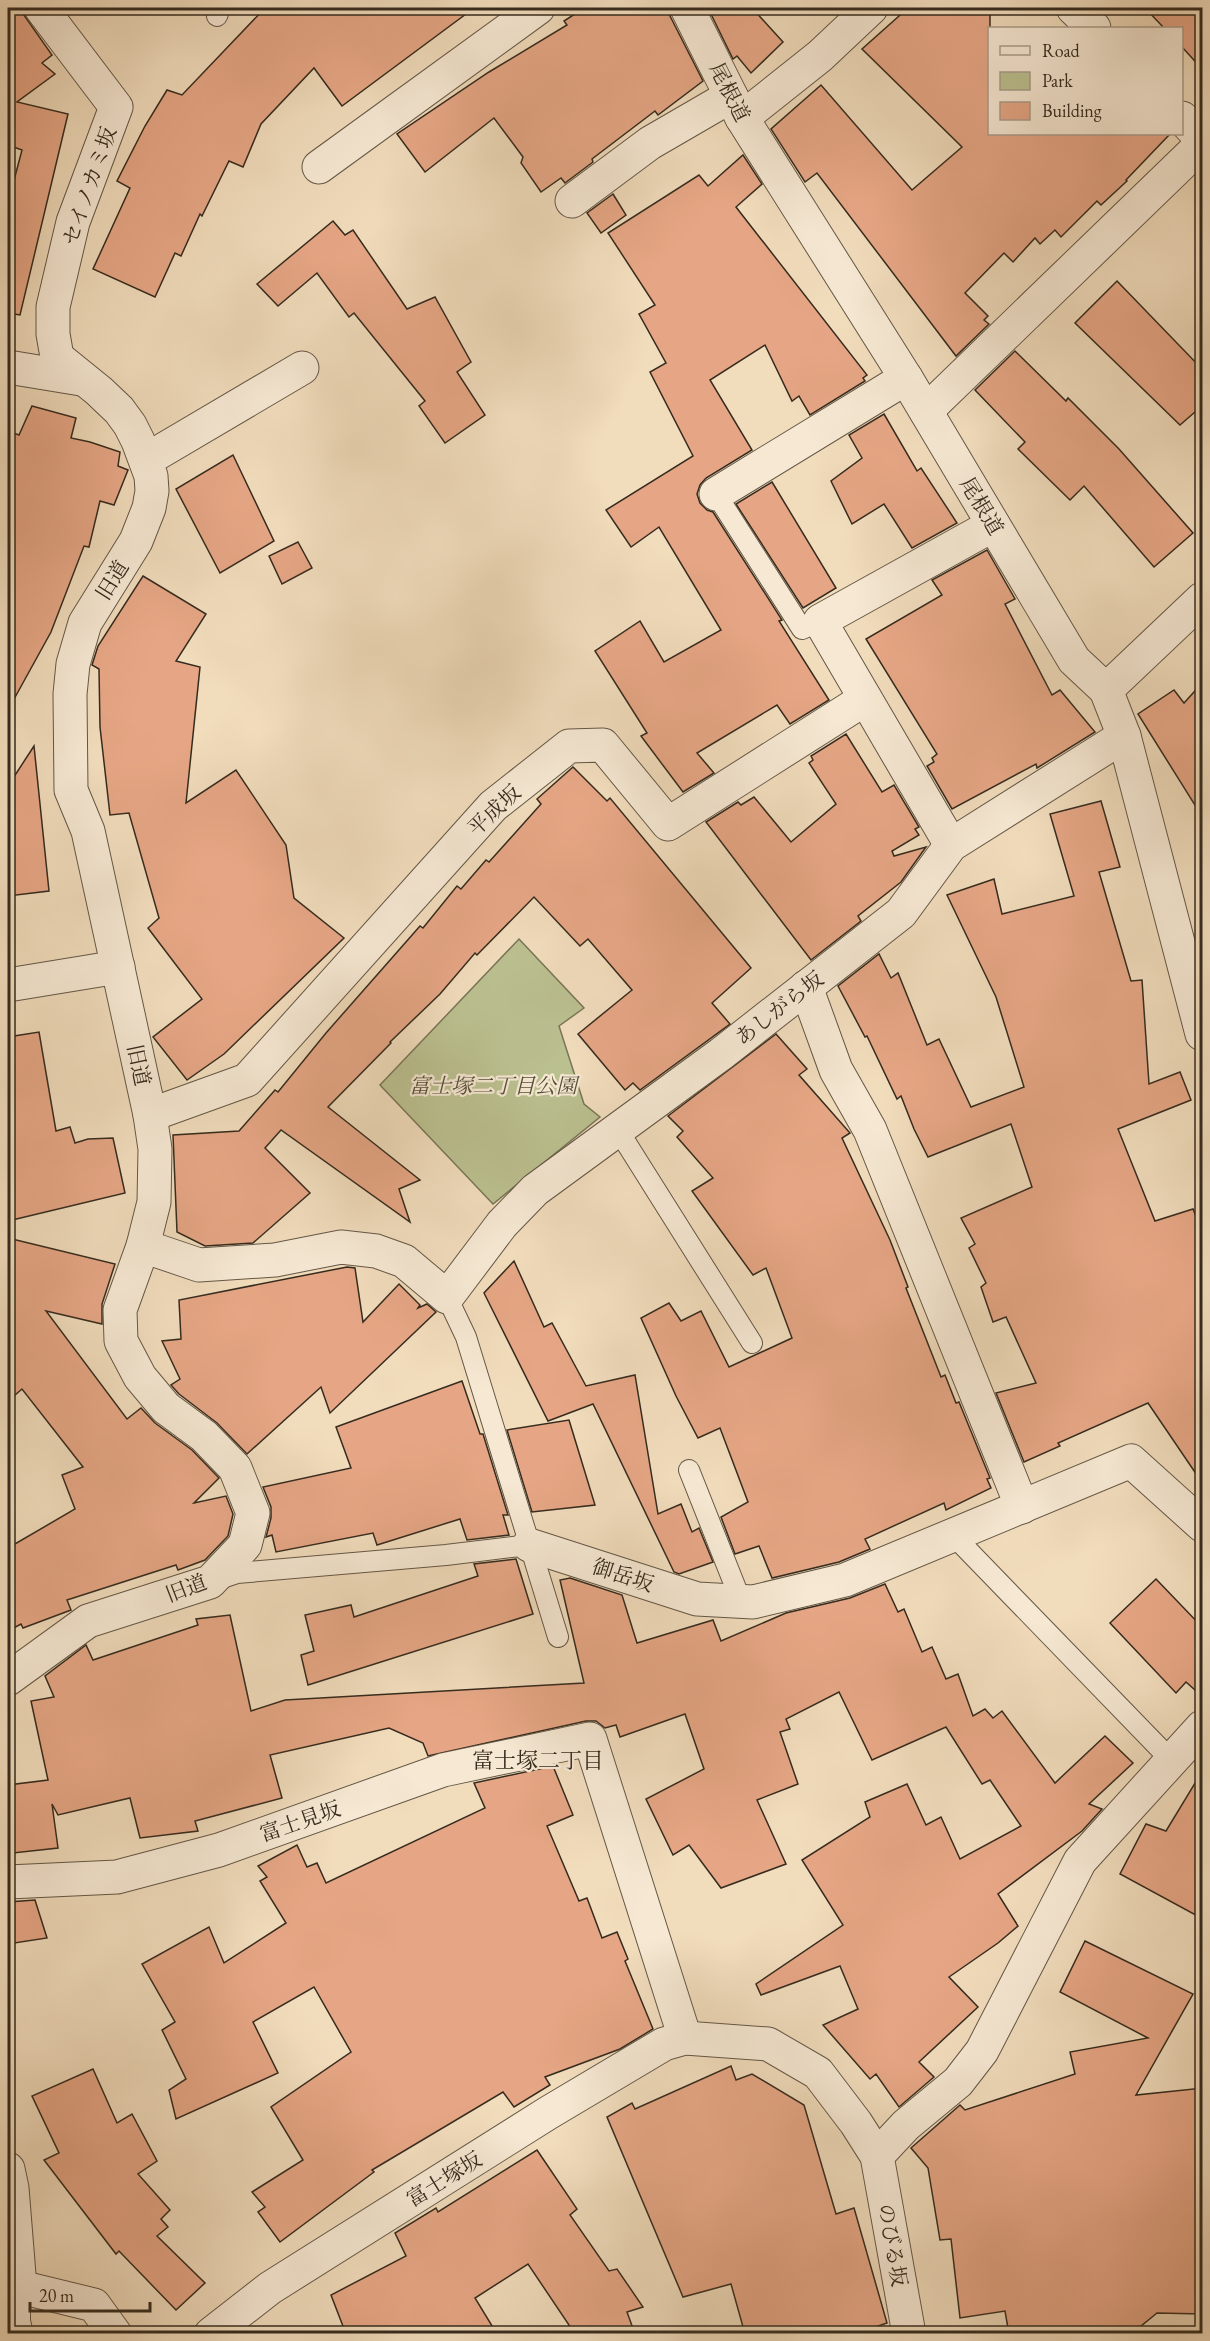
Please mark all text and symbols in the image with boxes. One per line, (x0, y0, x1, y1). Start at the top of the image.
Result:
legend (988, 27, 1183, 135)
text: Road (1042, 39, 1081, 62)
street label: 尾根道 (704, 58, 756, 126)
text: Park (1042, 69, 1073, 92)
text: Building (1042, 99, 1102, 122)
street label: セイノカミ坂 (56, 123, 122, 249)
street label: 尾根道 (954, 472, 1010, 540)
street label: 旧道 (89, 555, 135, 605)
street label: 平成坂 (462, 779, 526, 841)
street label: あしがら坂 (729, 965, 829, 1051)
street label: 旧道 (121, 1042, 157, 1088)
park label: 富士塚二丁目公園 (409, 1072, 580, 1099)
street label: 御岳坂 (589, 1552, 657, 1598)
street label: 旧道 (162, 1568, 210, 1608)
district label: 富士塚二丁目 (472, 1746, 604, 1775)
street label: 富士見坂 (256, 1795, 344, 1847)
street label: 富士塚坂 (401, 2145, 487, 2213)
street label: のびる坂 (872, 2201, 914, 2289)
scale bar (30, 2275, 150, 2313)
text: 20 m (39, 2284, 74, 2307)

